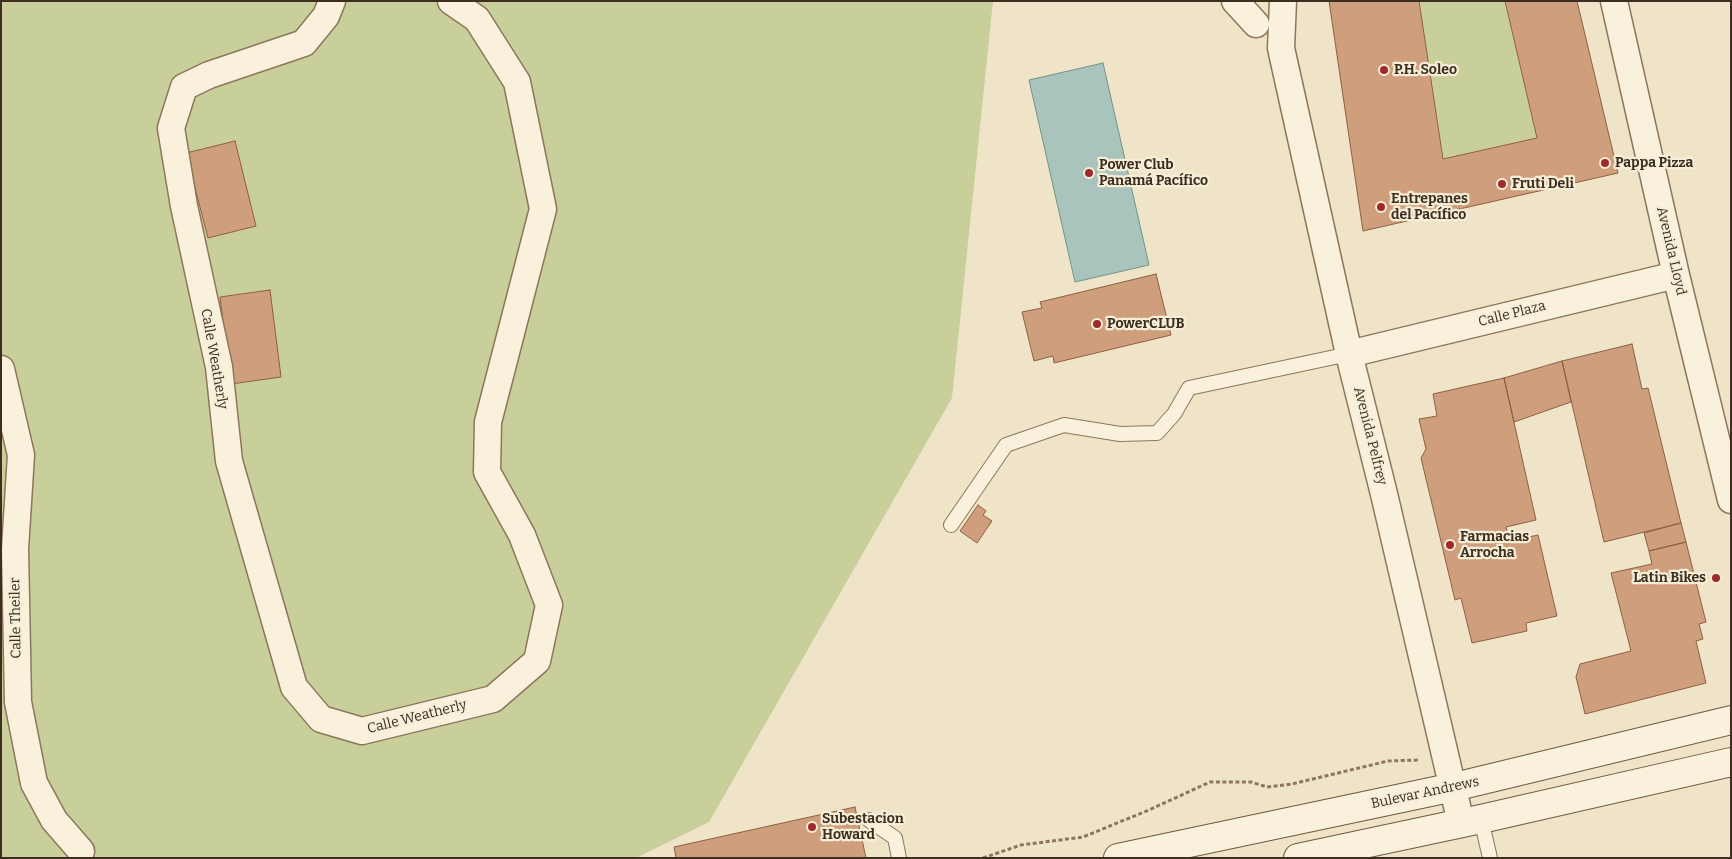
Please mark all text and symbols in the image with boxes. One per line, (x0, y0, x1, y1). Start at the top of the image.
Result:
place label: P.H. Soleo (1394, 62, 1457, 78)
marker: P.H. Soleo (1378, 64, 1390, 76)
place label: Pappa Pizza (1615, 155, 1693, 171)
place label: Power Club Panamá Pacífico (1099, 157, 1208, 190)
marker: Pappa Pizza (1599, 157, 1611, 169)
marker: Power Club Panamá Pacífico (1083, 167, 1095, 179)
place label: Fruti Deli (1512, 176, 1574, 192)
marker: Fruti Deli (1496, 178, 1508, 190)
place label: Entrepanes del Pacífico (1391, 191, 1468, 223)
marker: Entrepanes del Pacífico (1375, 201, 1387, 213)
street label: Avenida Lloyd (1653, 205, 1689, 297)
street label: Calle Plaza (1477, 298, 1547, 330)
street label: Calle Weatherly (197, 307, 231, 411)
place label: PowerCLUB (1107, 316, 1185, 332)
marker: PowerCLUB (1091, 318, 1103, 330)
street label: Avenida Pelfrey (1350, 385, 1390, 487)
place label: Farmacias Arrocha (1460, 529, 1529, 562)
marker: Farmacias Arrocha (1444, 539, 1456, 551)
place label: Latin Bikes (1633, 570, 1706, 586)
marker: Latin Bikes (1710, 572, 1722, 584)
street label: Calle Theiler (7, 577, 25, 659)
street label: Calle Weatherly (365, 697, 469, 737)
street label: Bulevar Andrews (1369, 773, 1481, 813)
place label: Subestacion Howard (822, 811, 904, 844)
marker: Subestacion Howard (806, 821, 818, 833)

